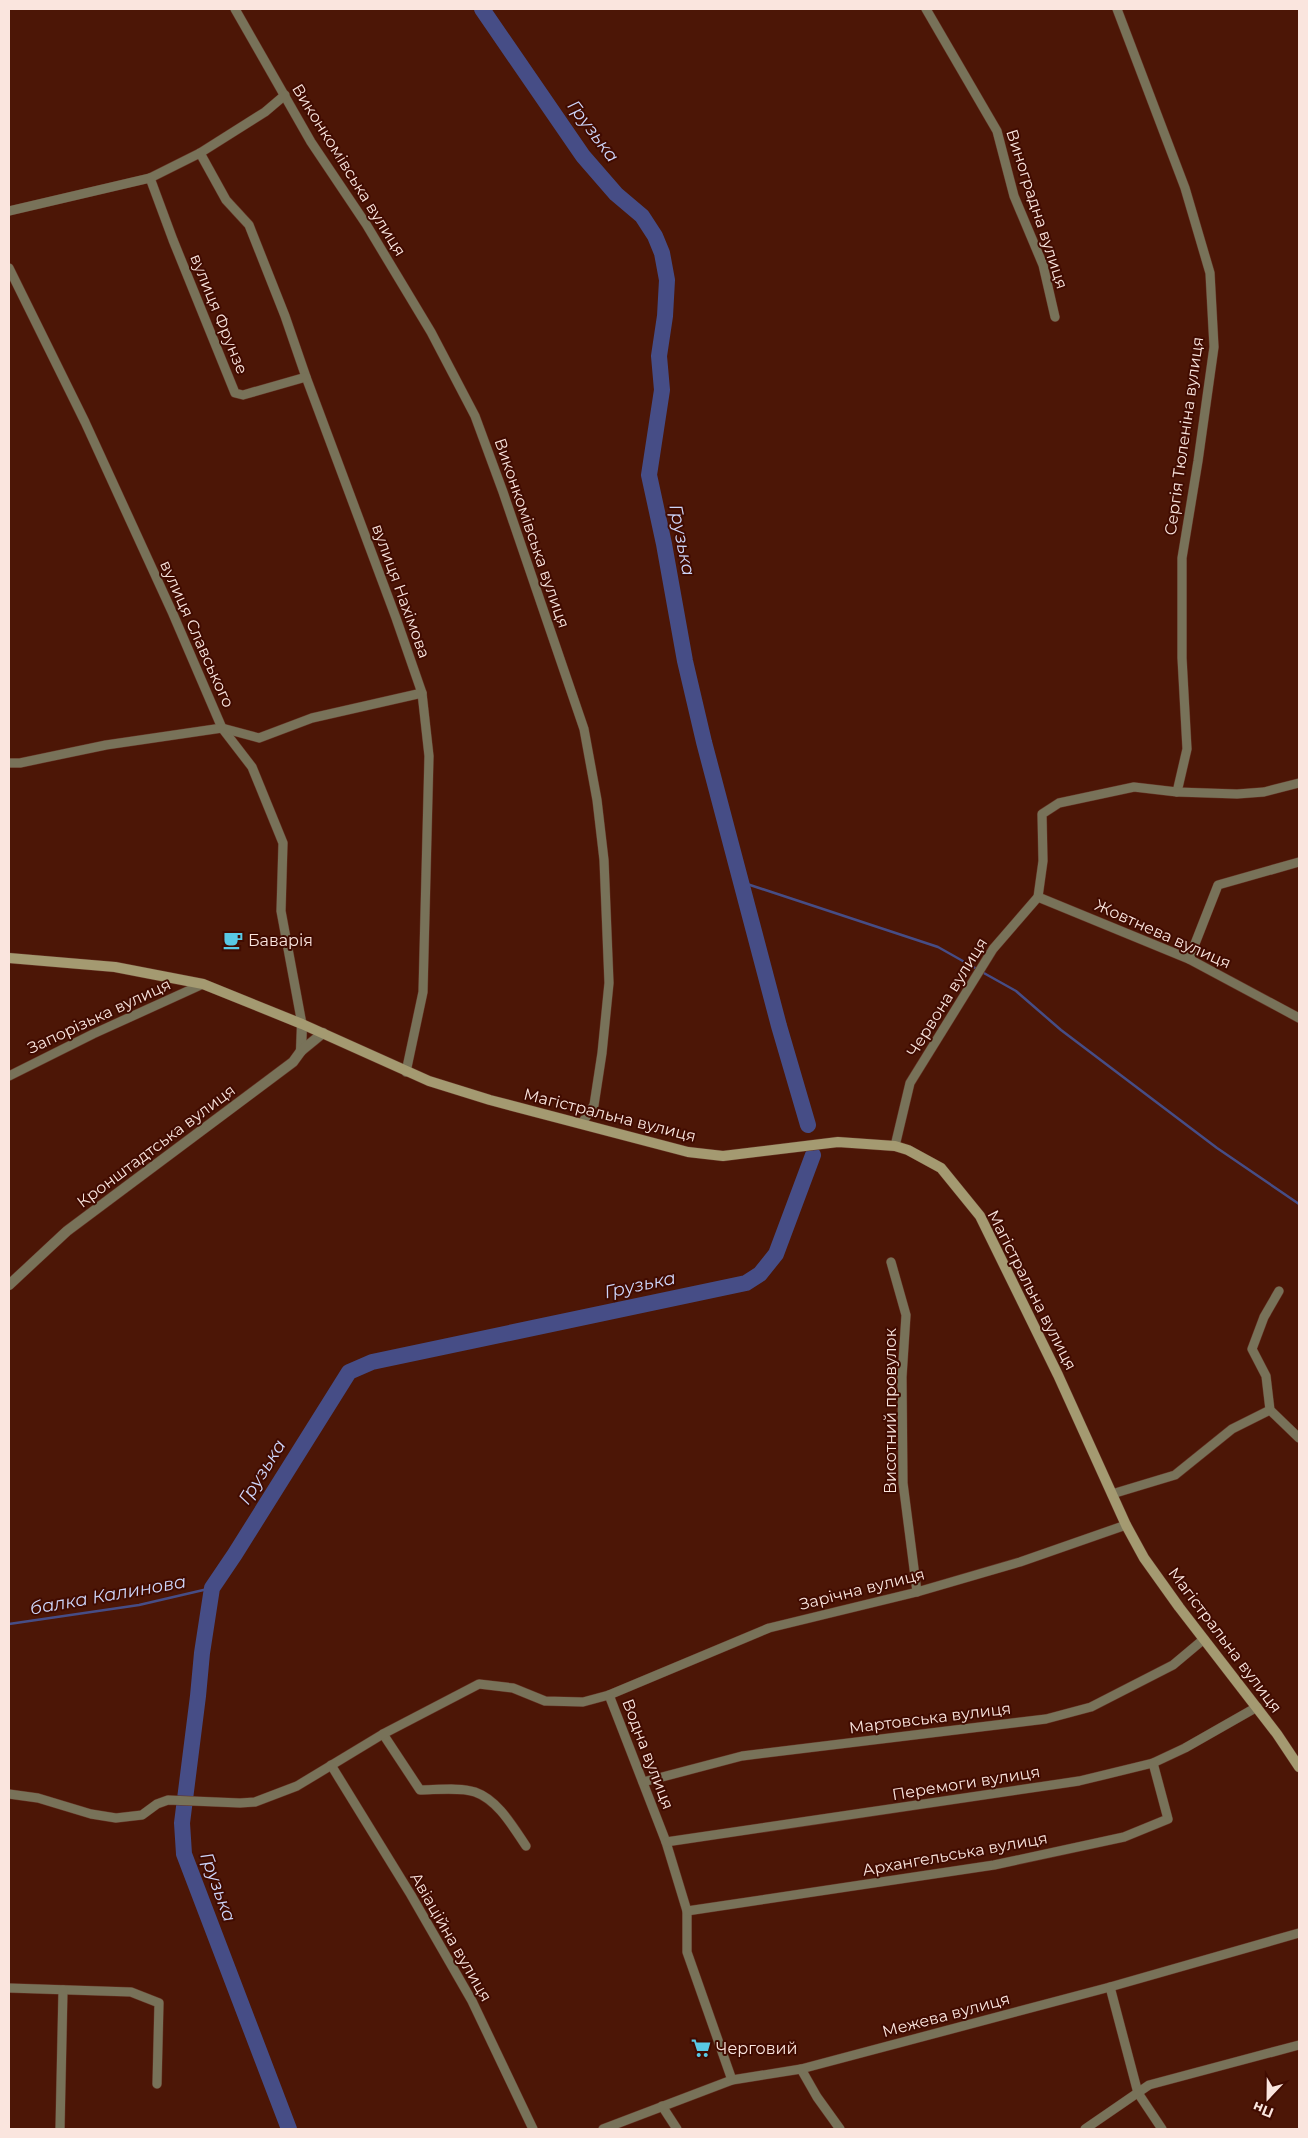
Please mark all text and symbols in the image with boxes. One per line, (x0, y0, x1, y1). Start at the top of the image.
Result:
street label: Виконкомівська вулиця (288, 80, 410, 260)
water label: Грузька (562, 95, 624, 167)
street label: Виноградна вулиця (1002, 127, 1072, 291)
street label: вулиця Фрунзе (186, 251, 252, 377)
street label: Сергія Тюленіна вулиця (1161, 335, 1207, 537)
street label: Виконкомівська вулиця (491, 436, 573, 630)
water label: Грузька (664, 502, 700, 578)
street label: вулиця Нахімова (368, 521, 434, 661)
street label: вулиця Славського (156, 557, 238, 711)
street label: Жовтнева вулиця (1092, 895, 1234, 973)
cafe icon: Баварія (222, 929, 244, 951)
place label: Баварія (248, 931, 313, 950)
street label: Червона вулиця (903, 934, 991, 1060)
street label: Запорізька вулиця (24, 974, 174, 1058)
street label: Кронштадтська вулиця (73, 1080, 239, 1212)
street label: Магістральна вулиця (522, 1084, 698, 1146)
street label: Магістральна вулиця (983, 1207, 1081, 1373)
water label: Грузька (602, 1267, 678, 1303)
street label: Висотний провулок (881, 1327, 900, 1494)
water label: Грузька (233, 1435, 291, 1509)
street label: Зарічна вулиця (797, 1564, 927, 1614)
street label: Магістральна вулиця (1164, 1564, 1286, 1716)
water label: балка Калинова (28, 1570, 188, 1620)
street label: Водна вулиця (618, 1696, 678, 1812)
street label: Мартовська вулиця (848, 1699, 1012, 1737)
street label: Перемоги вулиця (891, 1762, 1041, 1804)
street label: Архангельська вулиця (861, 1828, 1049, 1880)
water label: Грузька (195, 1849, 241, 1925)
street label: Авіаційна вулиця (406, 1869, 496, 2005)
street label: Межева вулиця (880, 1989, 1012, 2041)
supermarket icon: Черговий (690, 2037, 712, 2059)
place label: Черговий (716, 2039, 797, 2058)
north arrow (1243, 2073, 1293, 2123)
text: Пн (1250, 2098, 1276, 2122)

